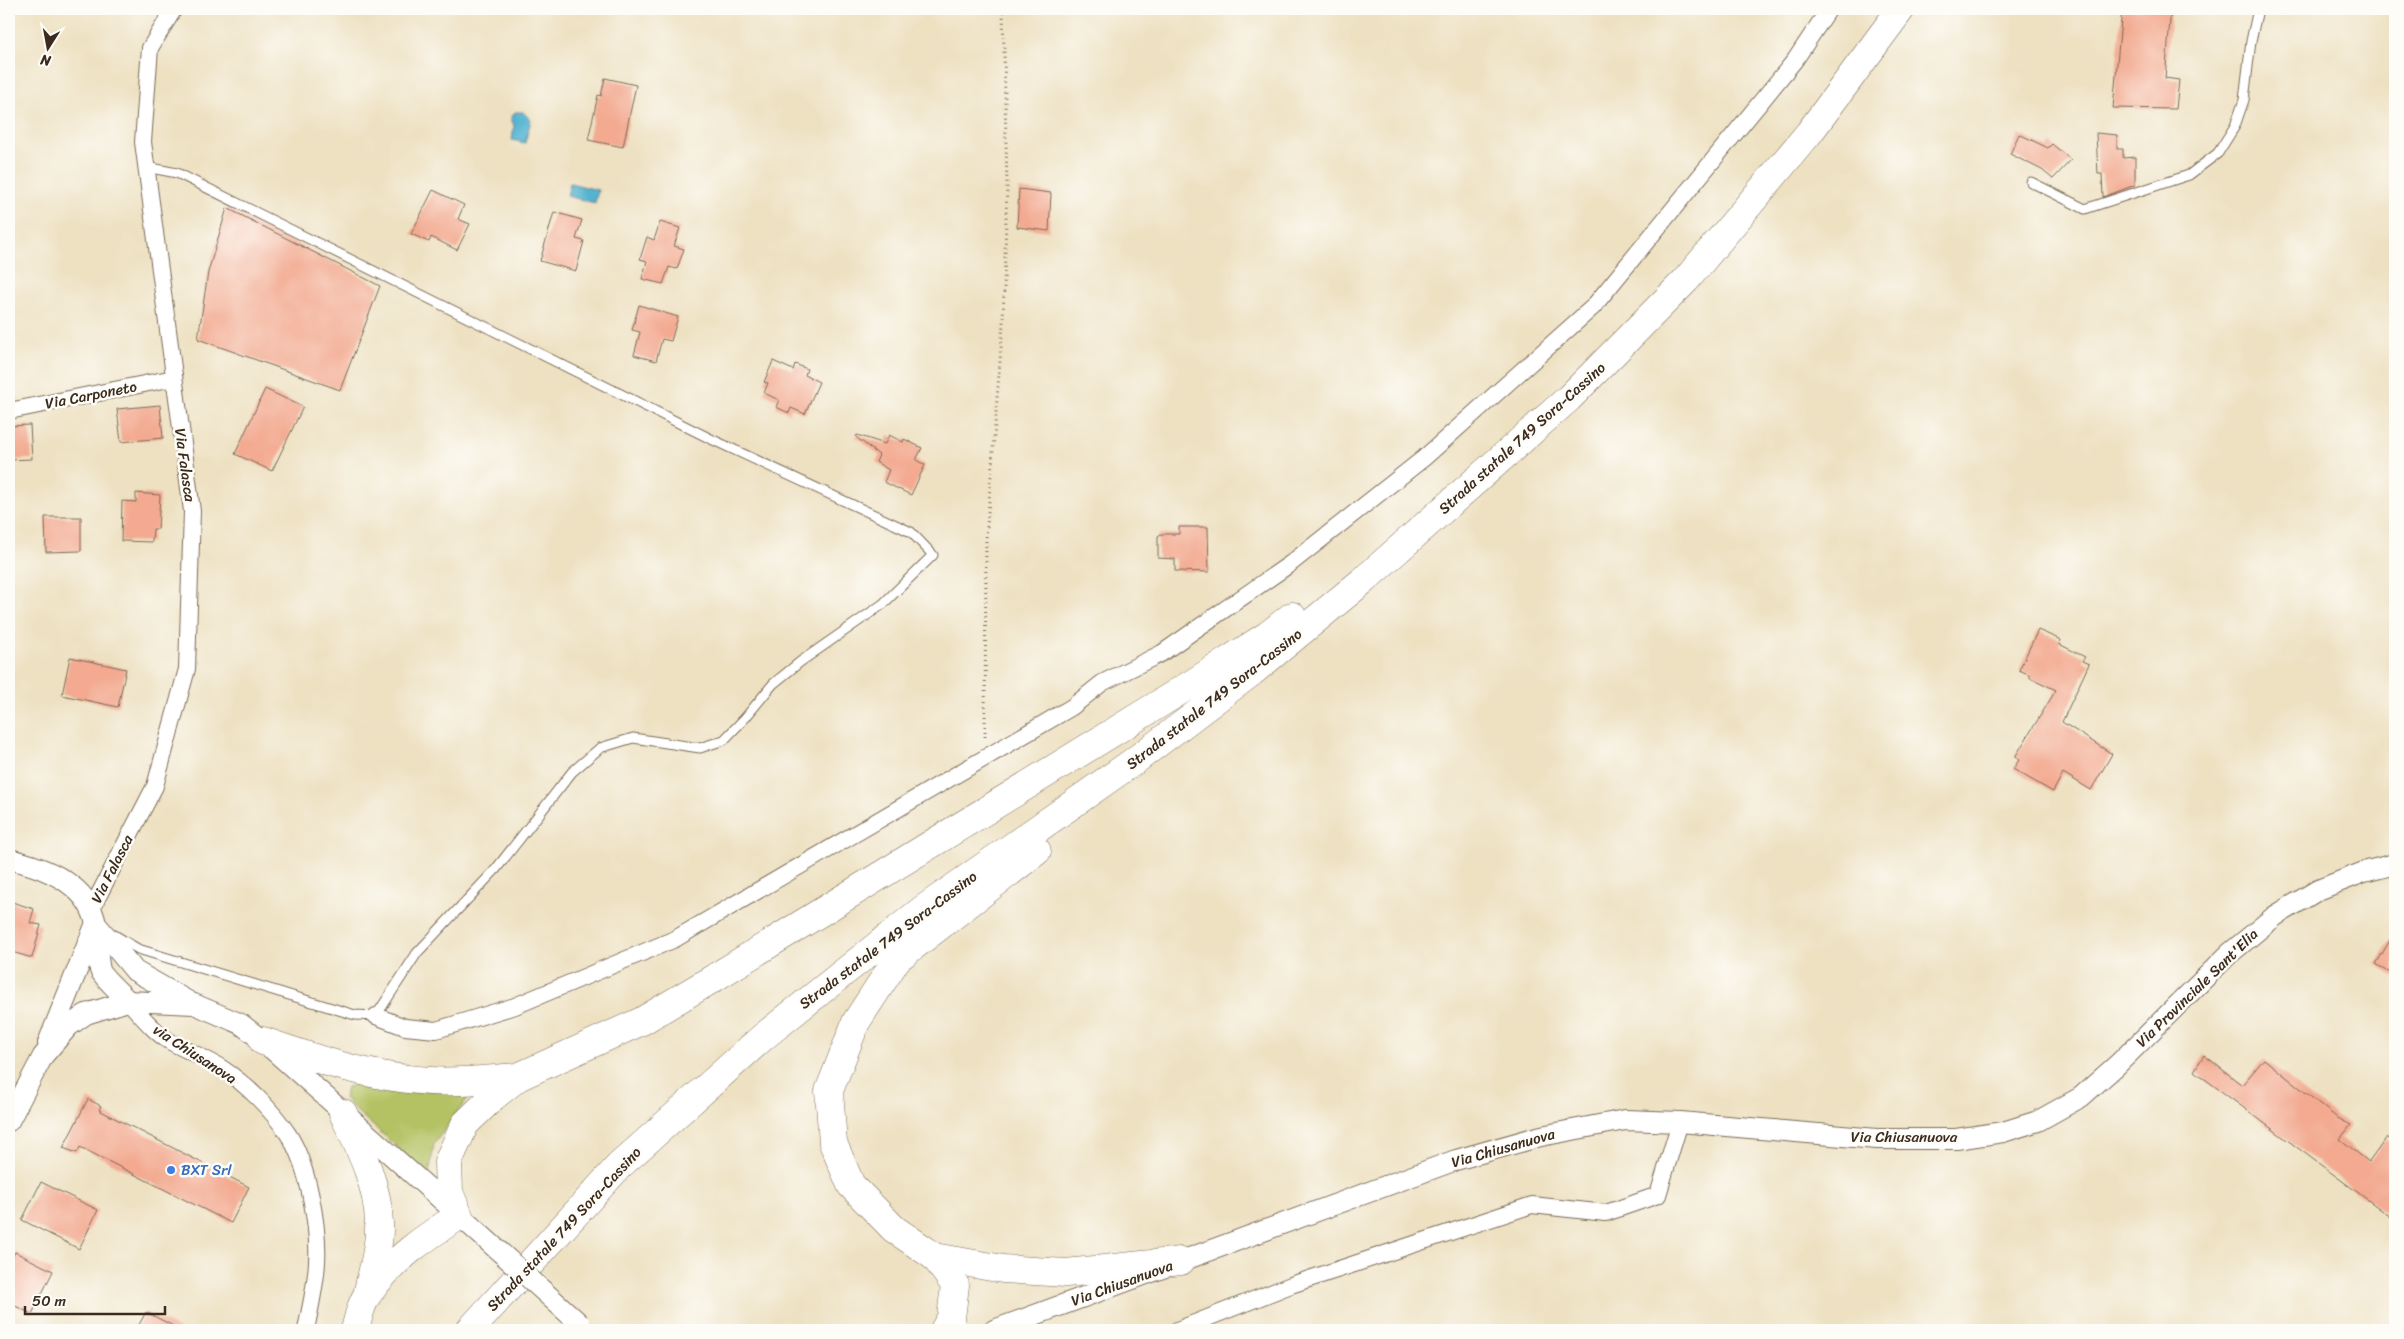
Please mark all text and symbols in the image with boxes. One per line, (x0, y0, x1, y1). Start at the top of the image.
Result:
north arrow (22, 22, 72, 72)
text: N (38, 47, 54, 74)
street label: Strada statale 749 Sora-Cassino (1432, 355, 1612, 521)
street label: Via Carponeto (43, 373, 140, 417)
street label: Via Falasca (167, 427, 203, 504)
street label: Strada statale 749 Sora-Cassino (1120, 621, 1308, 776)
street label: Via Falasca (84, 830, 141, 908)
street label: Strada statale 749 Sora-Cassino (793, 864, 983, 1016)
street label: Via Provinciale Sant'Elia (2129, 922, 2265, 1054)
street label: via Chiusanova (148, 1017, 243, 1091)
street label: Via Chiusanuova (1448, 1121, 1558, 1175)
street label: Via Chiusanuova (1851, 1124, 1958, 1150)
street label: Strada statale 749 Sora-Cassino (480, 1140, 648, 1318)
place label: BXT Srl (181, 1157, 232, 1183)
marker: BXT Srl (165, 1164, 177, 1176)
street label: Via Chiusanuova (1067, 1252, 1177, 1313)
scale bar (25, 1284, 165, 1316)
text: 50 m (32, 1288, 67, 1314)

